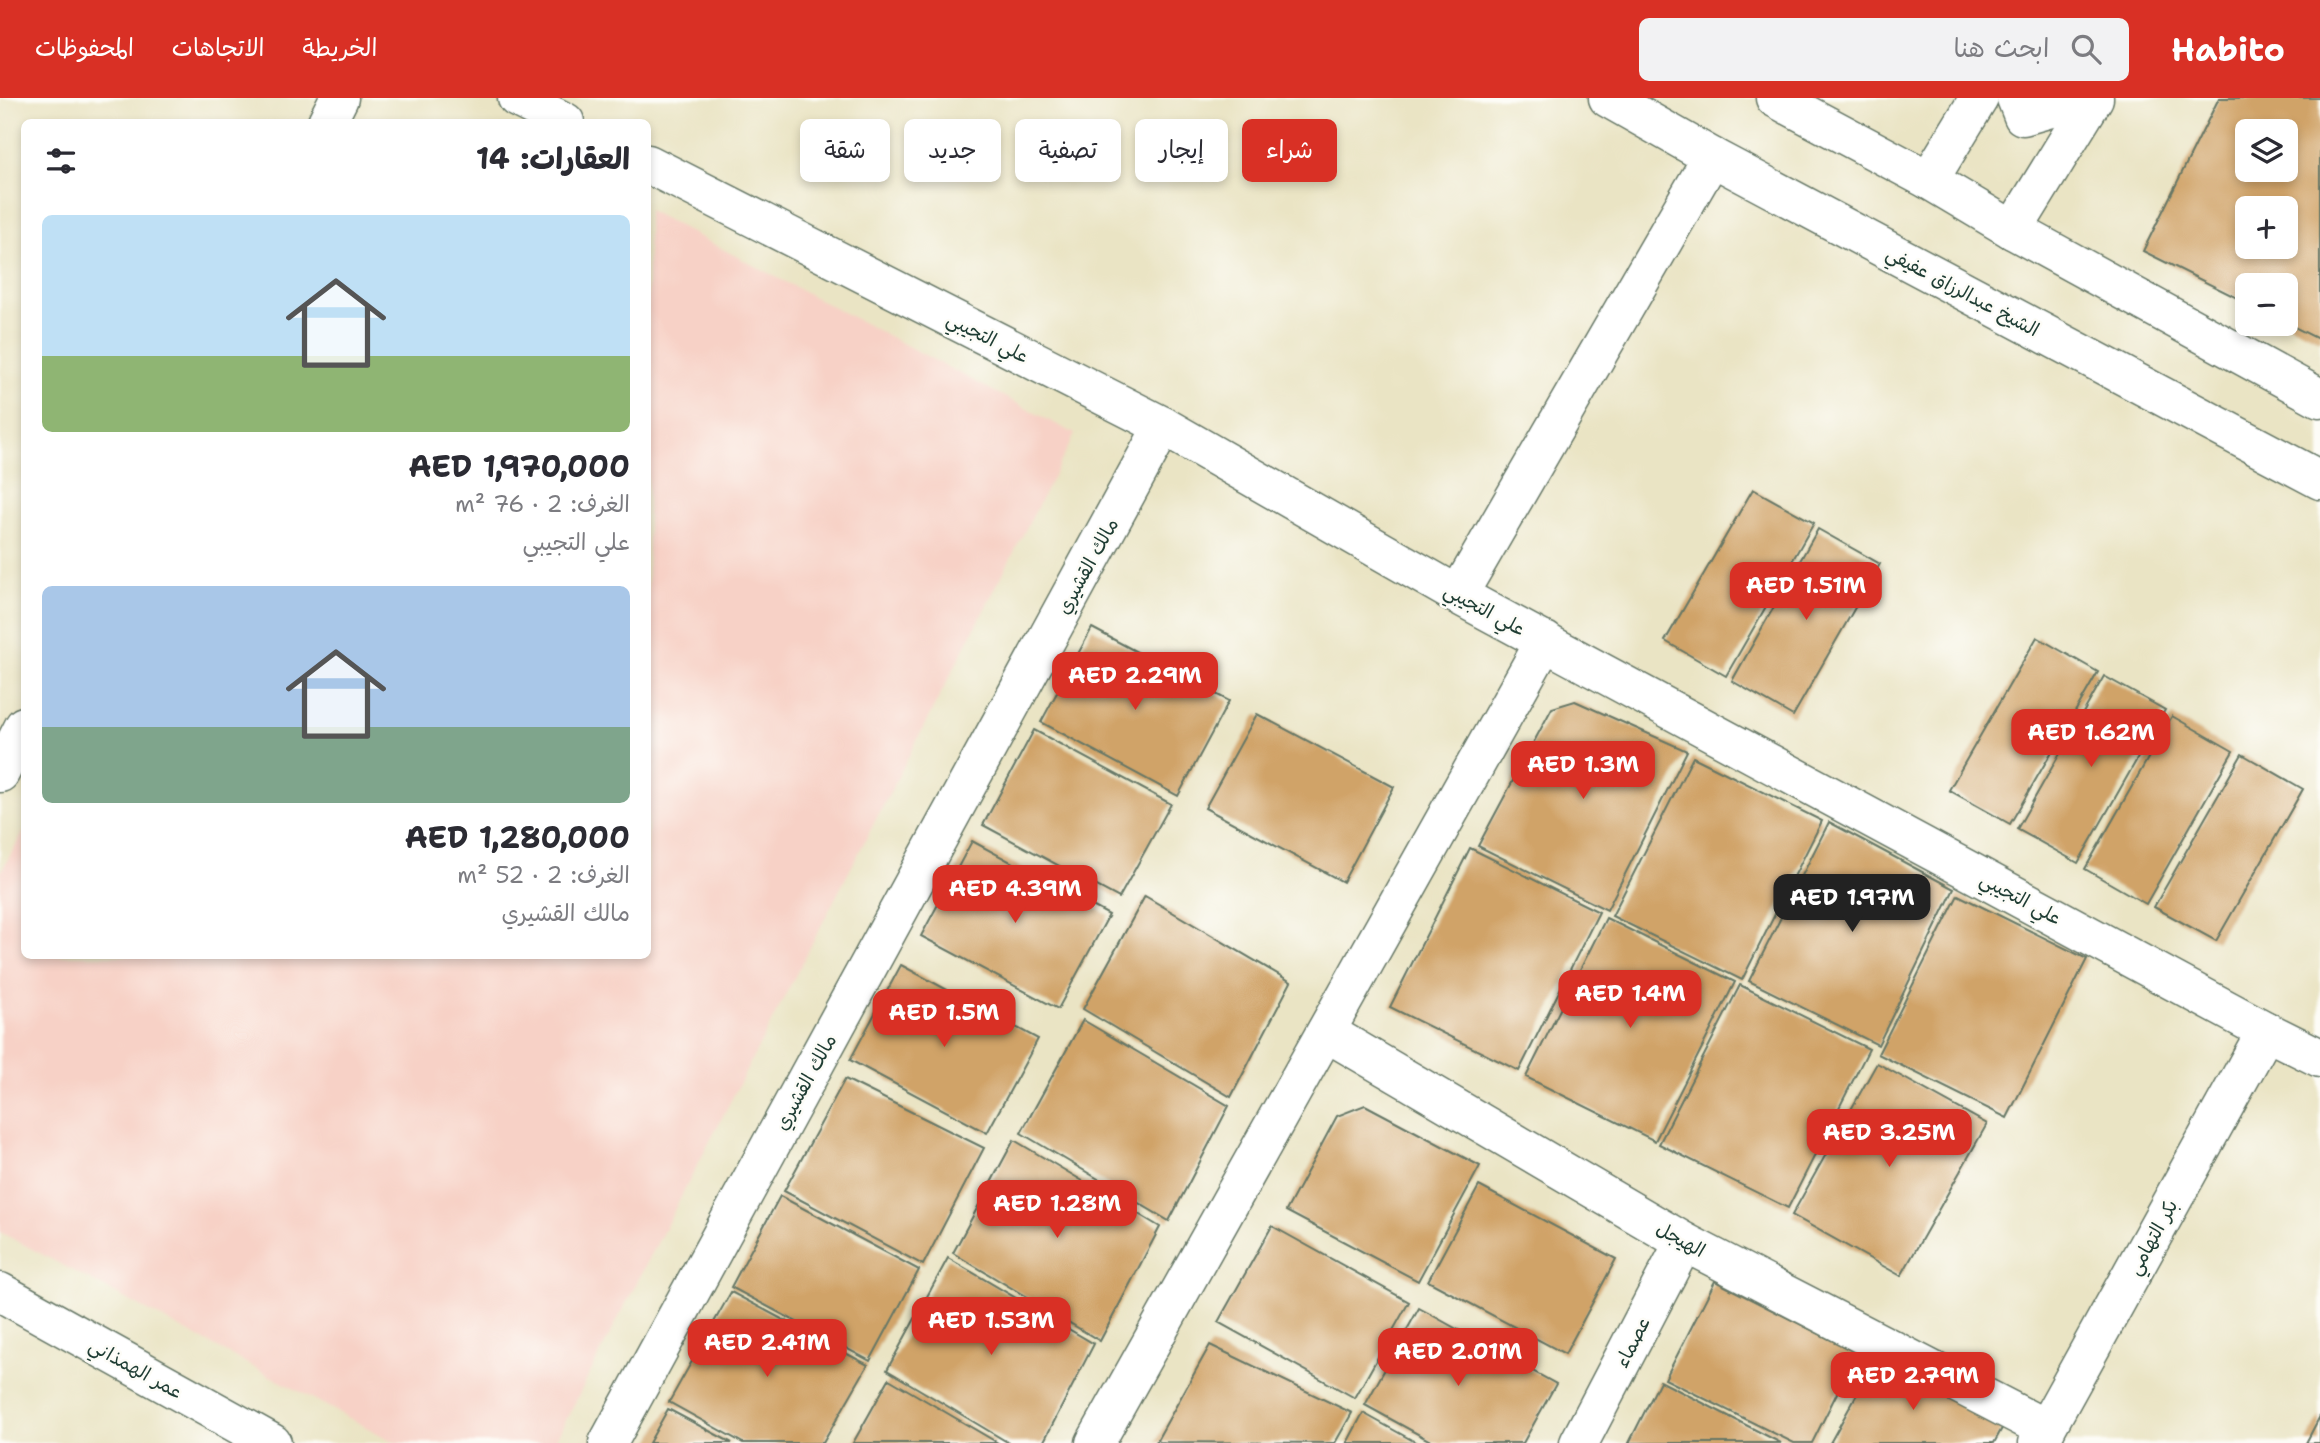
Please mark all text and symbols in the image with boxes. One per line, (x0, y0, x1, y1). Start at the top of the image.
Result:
search box (1639, 18, 2129, 81)
text: Habito (2171, 27, 2285, 72)
text: ابحث هنا (1954, 30, 2049, 65)
icon: search (2067, 30, 2105, 68)
text: المحفوظات (35, 32, 134, 64)
text: الاتجاهات (172, 32, 265, 64)
text: الخريطة (303, 32, 377, 64)
chip: شقة (800, 119, 890, 182)
chip: جديد (904, 119, 1001, 182)
chip: تصفية (1015, 119, 1121, 182)
chip: إيجار (1135, 119, 1228, 182)
chip: شراء (1242, 119, 1337, 182)
map controls (2235, 119, 2298, 336)
button: layers (2235, 119, 2298, 182)
text: العقارات: 14 (476, 138, 630, 179)
icon: filters (42, 142, 80, 180)
button: + (2235, 196, 2298, 259)
street label: الشيخ عبدالرزاق عفيفي (1880, 241, 2044, 346)
icon: home (273, 260, 399, 386)
button: − (2235, 273, 2298, 336)
street label: علي التجيبي (941, 306, 1033, 372)
text: AED 1,970,000 (408, 446, 630, 487)
text: الغرف: 2 · 76 m² (455, 489, 630, 519)
street label: مالك القشيري (1051, 514, 1126, 620)
text: علي التجيبي (523, 527, 630, 557)
pin: AED 1.51M (1726, 562, 1886, 622)
text: AED 1.51M (1746, 570, 1866, 600)
street label: علي التجيبي (1438, 578, 1530, 645)
icon: home (273, 631, 399, 757)
pin: AED 2.29M (1055, 652, 1215, 712)
text: AED 2.29M (1068, 660, 1202, 690)
pin: AED 1.62M (2011, 710, 2171, 769)
text: AED 1.62M (2027, 717, 2155, 747)
pin: AED 1.3M (1511, 742, 1655, 801)
text: AED 1.3M (1527, 749, 1639, 779)
text: AED 1,280,000 (405, 817, 630, 858)
text: الغرف: 2 · 52 m² (457, 860, 630, 890)
pin: AED 4.39M (935, 866, 1095, 925)
street label: علي التجيبي (1974, 867, 2066, 934)
text: AED 4.39M (948, 873, 1082, 903)
pin: AED 1.97M (1772, 874, 1932, 934)
text: AED 1.97M (1789, 882, 1915, 912)
text: مالك القشيري (502, 898, 630, 928)
pin: AED 1.4M (1558, 970, 1702, 1030)
text: AED 1.4M (1574, 978, 1686, 1008)
pin: AED 1.5M (872, 990, 1016, 1049)
text: AED 1.5M (889, 997, 999, 1027)
street label: مالك القشيري (769, 1030, 844, 1136)
pin: AED 3.25M (1809, 1110, 1969, 1169)
text: AED 3.25M (1823, 1117, 1955, 1147)
pin: AED 1.28M (977, 1180, 1137, 1240)
text: AED 1.28M (993, 1188, 1121, 1218)
street label: بكر التهامي (2121, 1195, 2187, 1281)
street label: الهيجل (1652, 1216, 1710, 1263)
pin: AED 1.53M (911, 1298, 1071, 1357)
text: AED 1.53M (928, 1305, 1054, 1335)
street label: عصماء (1609, 1312, 1656, 1372)
pin: AED 2.41M (687, 1320, 847, 1379)
text: AED 2.41M (704, 1327, 830, 1357)
pin: AED 2.01M (1378, 1328, 1538, 1388)
street label: عمر الهمذاني (83, 1332, 187, 1408)
text: AED 2.01M (1394, 1336, 1522, 1366)
pin: AED 2.79M (1833, 1352, 1993, 1412)
text: AED 2.79M (1847, 1360, 1979, 1390)

